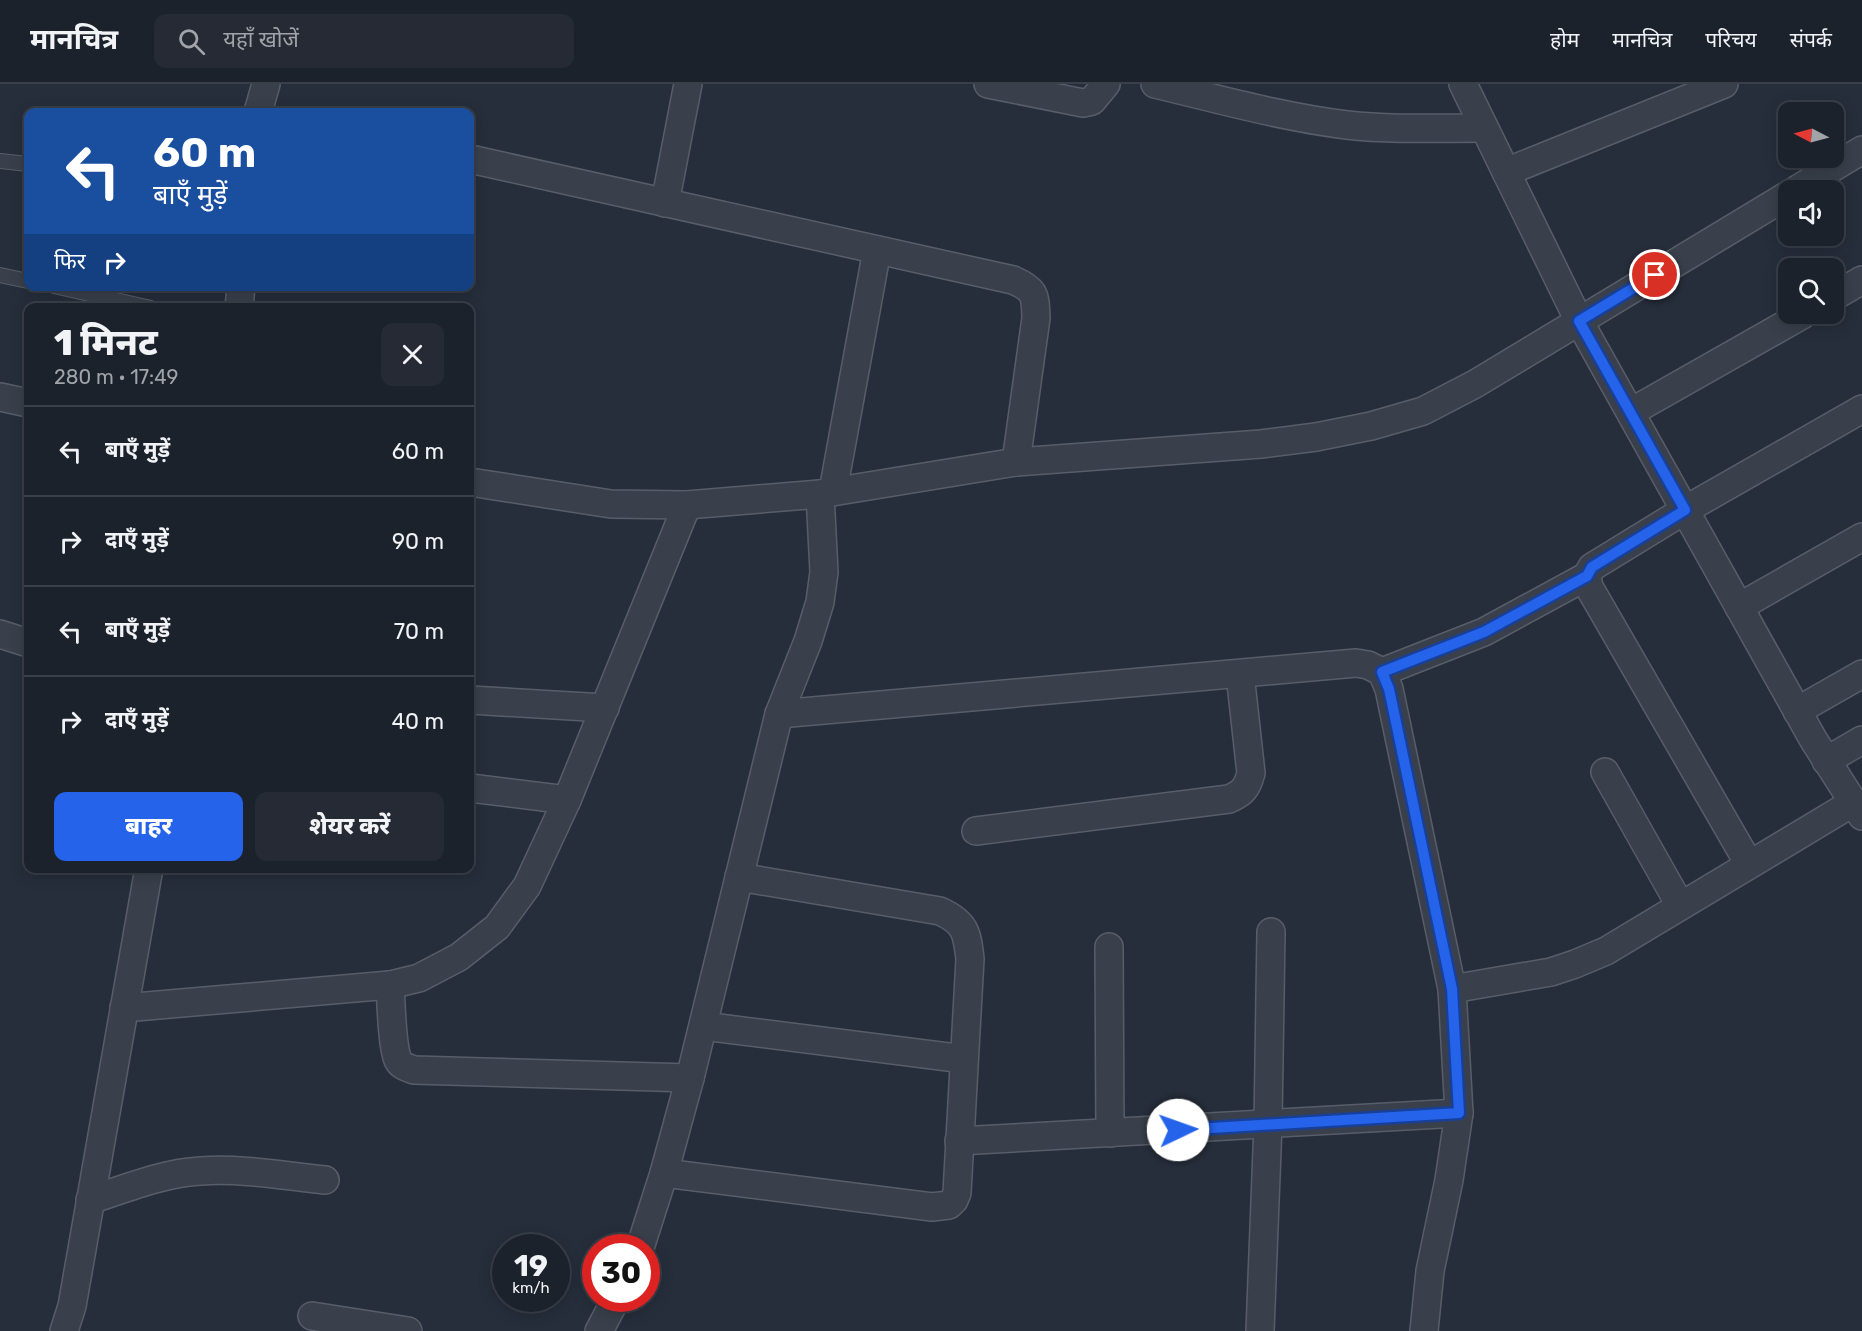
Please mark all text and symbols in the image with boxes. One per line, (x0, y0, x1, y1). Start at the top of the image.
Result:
search box (154, 14, 574, 68)
text: मानचित्र (30, 23, 118, 56)
icon: search (175, 25, 208, 58)
text: यहाँ खोजें (223, 26, 299, 53)
text: होम (1550, 27, 1579, 52)
text: मानचित्र (1612, 27, 1672, 52)
text: परिचय (1705, 27, 1757, 52)
text: संपर्क (1790, 27, 1832, 52)
north arrow (1778, 102, 1844, 168)
map controls (1778, 102, 1844, 324)
text: 60 m (153, 128, 256, 178)
icon: left (54, 132, 132, 210)
text: बाएँ मुड़ें (153, 179, 228, 211)
button: sound (1778, 180, 1844, 246)
icon: right (98, 246, 131, 279)
text: फिर (54, 248, 86, 275)
pin (1629, 249, 1680, 300)
icon: arrive (1638, 258, 1671, 291)
button: search (1778, 258, 1844, 324)
text: 1 मिनट (54, 321, 158, 364)
button: close (381, 323, 444, 386)
text: 280 m · 17:49 (54, 365, 178, 389)
icon: left (54, 435, 87, 468)
text: बाएँ मुड़ें (105, 436, 170, 463)
text: 60 m (392, 438, 444, 465)
icon: right (54, 525, 87, 558)
text: दाएँ मुड़ें (105, 526, 169, 553)
text: 90 m (392, 528, 444, 555)
icon: left (54, 615, 87, 648)
text: बाएँ मुड़ें (105, 616, 170, 643)
text: 70 m (394, 618, 444, 645)
icon: right (54, 705, 87, 738)
text: दाएँ मुड़ें (105, 706, 169, 733)
text: 40 m (391, 708, 444, 735)
button: बाहर (54, 792, 243, 861)
button: शेयर करें (255, 792, 444, 861)
position arrow (1146, 1098, 1210, 1162)
speed limit sign: 30 (582, 1234, 660, 1312)
text: 19 (514, 1248, 548, 1284)
text: km/h (512, 1279, 550, 1297)

